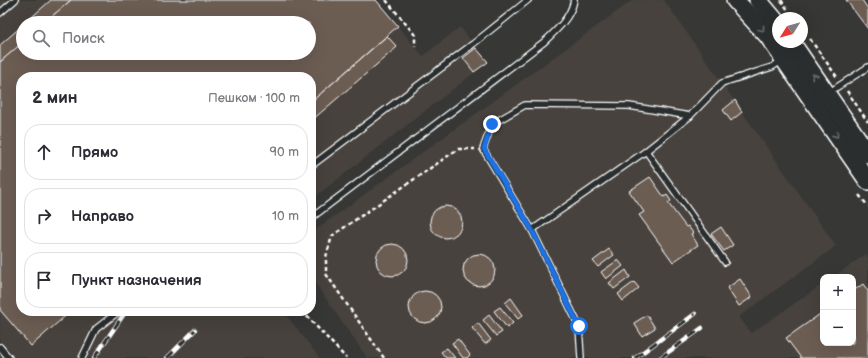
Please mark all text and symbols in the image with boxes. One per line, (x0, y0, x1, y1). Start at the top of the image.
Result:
north arrow (772, 12, 808, 48)
search box (16, 16, 316, 60)
one-way arrow (757, 24, 764, 31)
icon: search (30, 27, 52, 49)
text: Поиск (62, 29, 105, 48)
one-way arrow (812, 73, 819, 80)
text: 2 мин (32, 88, 78, 108)
text: Пешком · 100 m (208, 90, 300, 106)
route end (483, 115, 501, 133)
one-way arrow (831, 131, 838, 138)
icon: ahead (33, 141, 55, 163)
text: Прямо (71, 143, 118, 162)
text: 90 m (270, 144, 299, 160)
icon: right (33, 205, 55, 227)
text: Направо (71, 207, 134, 226)
text: 10 m (272, 208, 299, 224)
icon: arrive (33, 269, 55, 291)
text: Пункт назначения (71, 271, 202, 290)
map controls (820, 274, 856, 346)
button: + (820, 274, 856, 310)
button: − (820, 310, 856, 346)
route start (570, 317, 588, 335)

